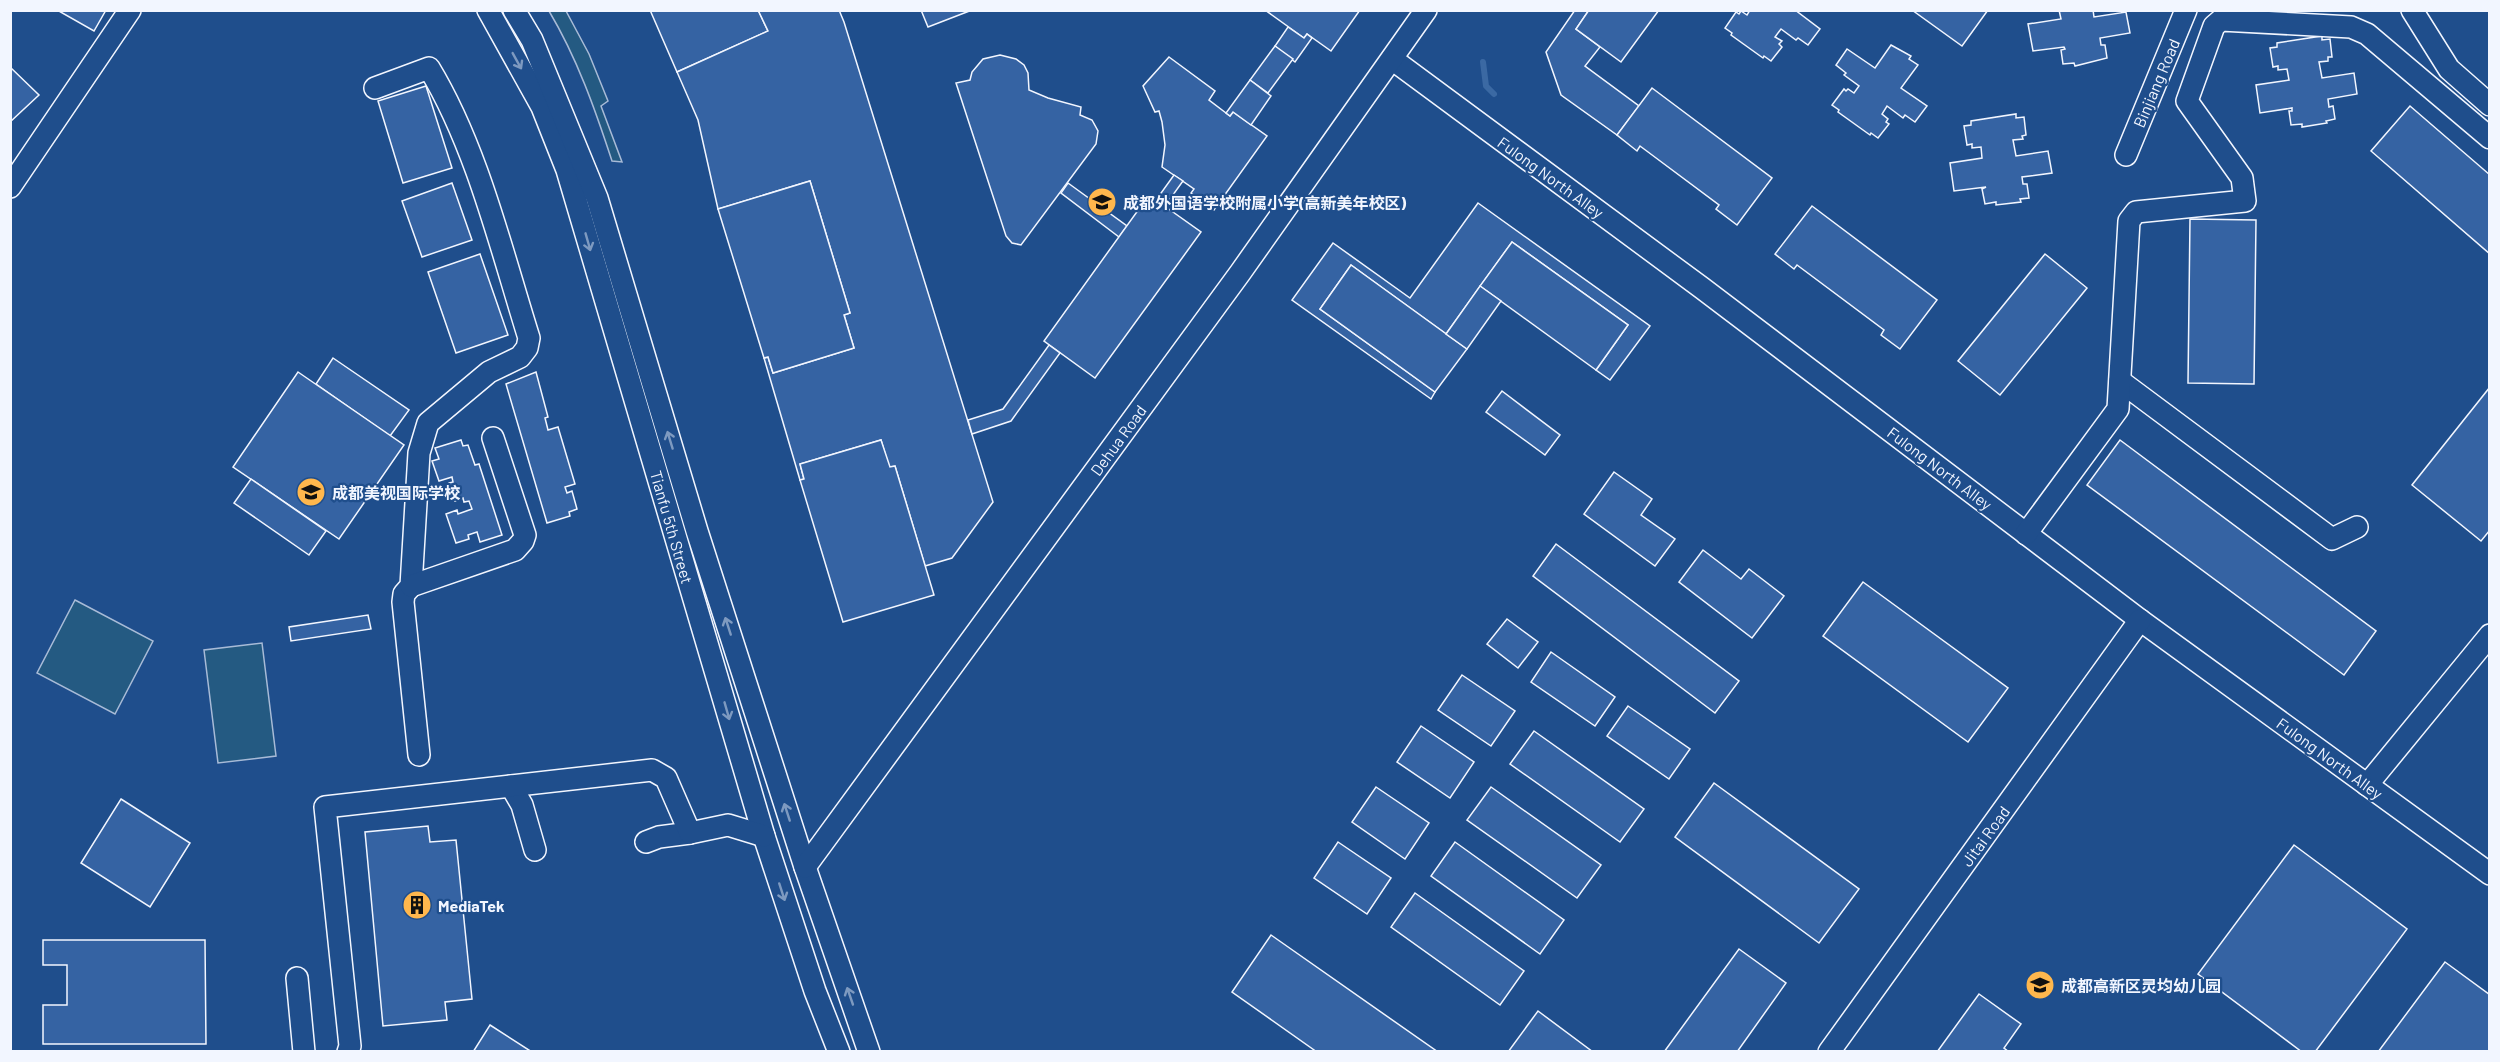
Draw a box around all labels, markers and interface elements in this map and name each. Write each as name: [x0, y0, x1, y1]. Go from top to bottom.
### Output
street label: Binjiang Road: [2129, 36, 2183, 130]
one-way arrow: [511, 52, 523, 69]
street label: Fulong North Alley: [1494, 132, 1608, 222]
school or university icon: 成都外国语学校附属小学(高新美年校区): [1086, 186, 1118, 218]
place label: 成都外国语学校附属小学(高新美年校区): [1123, 193, 1407, 212]
one-way arrow: [583, 232, 594, 251]
street label: Dehua Road: [1086, 401, 1150, 479]
street label: Fulong North Alley: [1884, 422, 1997, 514]
one-way arrow: [664, 431, 675, 450]
street label: Tianfu 5th Street: [647, 468, 697, 586]
school or university icon: 成都美视国际学校: [295, 476, 327, 508]
place label: 成都美视国际学校: [332, 483, 461, 502]
one-way arrow: [721, 617, 732, 636]
one-way arrow: [722, 701, 733, 720]
street label: Fulong North Alley: [2273, 713, 2387, 803]
street label: Jitai Road: [1957, 802, 2013, 870]
one-way arrow: [781, 803, 792, 822]
one-way arrow: [778, 882, 789, 901]
building icon: MediaTek: [401, 889, 433, 921]
place label: MediaTek: [438, 896, 505, 915]
school or university icon: 成都高新区灵均幼儿园: [2024, 969, 2056, 1001]
place label: 成都高新区灵均幼儿园: [2061, 976, 2221, 995]
one-way arrow: [844, 987, 855, 1006]

